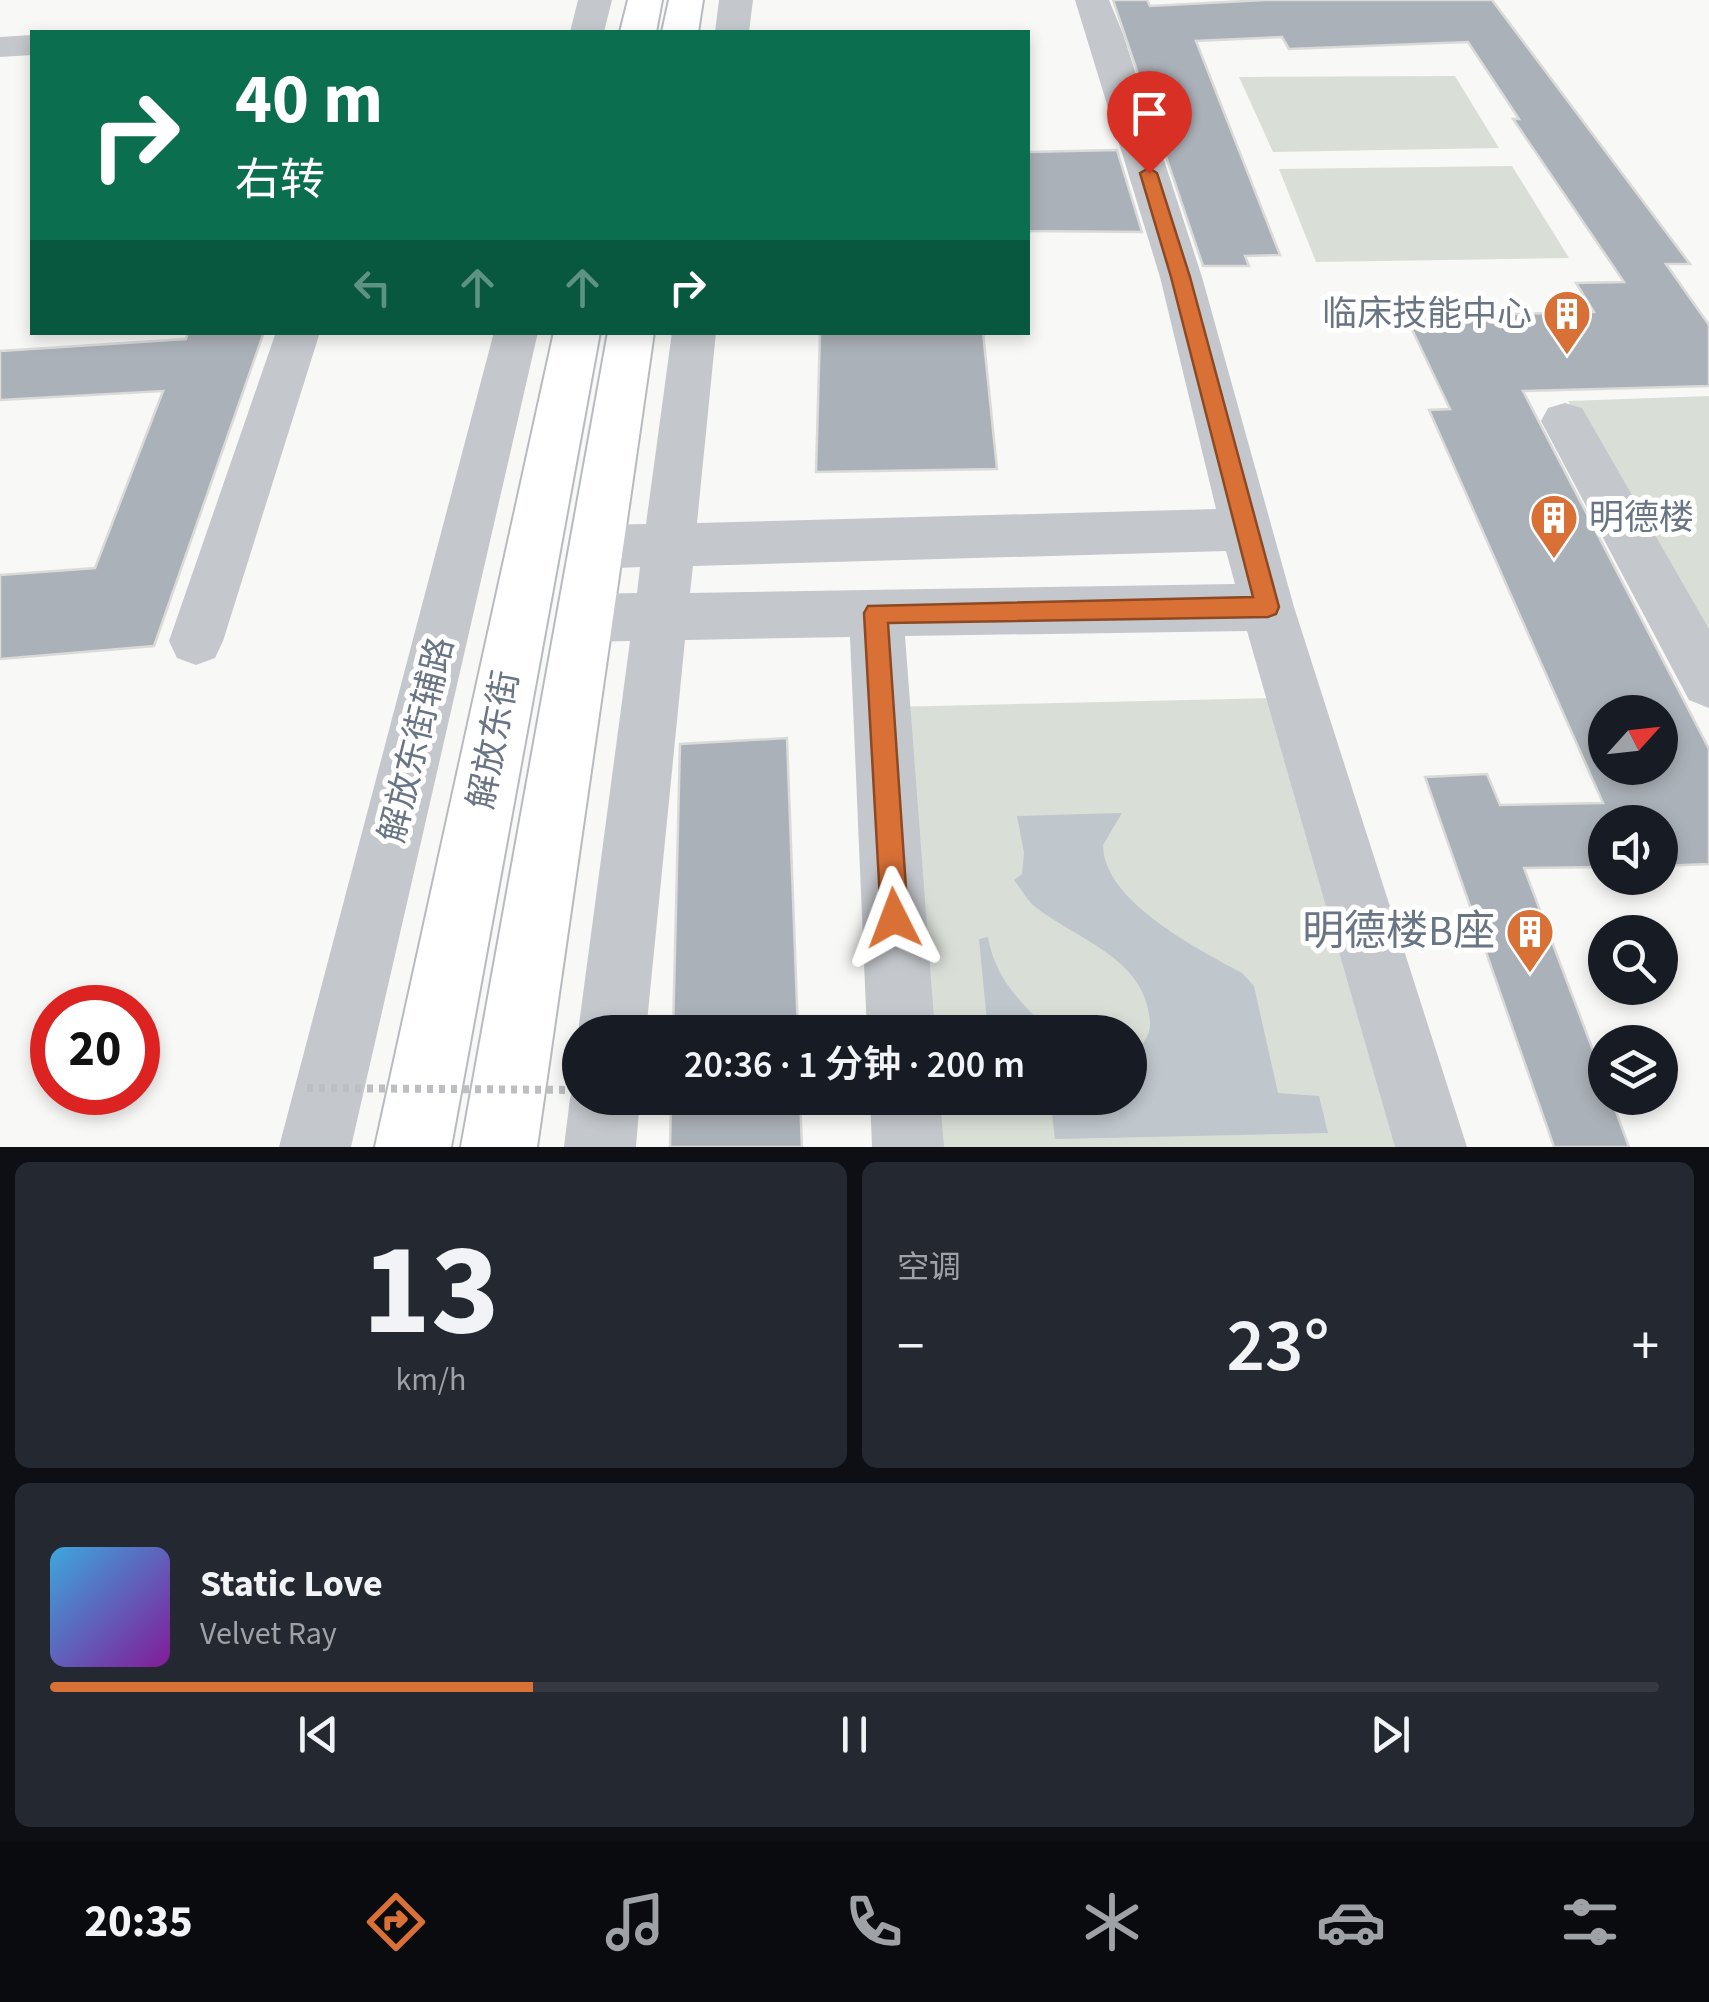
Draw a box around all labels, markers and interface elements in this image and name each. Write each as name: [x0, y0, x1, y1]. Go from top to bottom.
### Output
text: 40 m: [235, 50, 383, 150]
icon: right: [70, 70, 200, 200]
pin: [1107, 71, 1192, 174]
icon: arrive: [1122, 86, 1177, 141]
text: 右转: [235, 149, 325, 213]
icon: left: [345, 260, 400, 315]
icon: ahead: [450, 260, 505, 315]
icon: ahead: [555, 260, 610, 315]
icon: right: [660, 260, 715, 315]
building icon: 临床技能中心: [1541, 288, 1593, 356]
place label: 临床技能中心: [1322, 289, 1532, 339]
building icon: 明德楼: [1528, 492, 1580, 560]
place label: 明德楼: [1589, 493, 1694, 543]
street label: 解放东街辅路: [367, 632, 467, 848]
street label: 解放东街: [456, 667, 532, 813]
north arrow: [1588, 695, 1678, 785]
map controls: [1588, 695, 1678, 1115]
button: sound: [1588, 805, 1678, 895]
position arrow: [842, 866, 946, 970]
place label: 明德楼B座: [1302, 902, 1495, 962]
building icon: 明德楼B座: [1504, 906, 1556, 974]
button: search: [1588, 915, 1678, 1005]
speed limit sign: 20: [30, 985, 160, 1115]
button: layers: [1588, 1025, 1678, 1115]
text: 20:36 · 1 分钟 · 200 m: [684, 1038, 1025, 1092]
text: 13: [362, 1199, 500, 1384]
text: 空调: [897, 1245, 961, 1291]
text: 23°: [1226, 1293, 1330, 1400]
text: −: [897, 1308, 924, 1386]
text: +: [1632, 1308, 1659, 1386]
text: km/h: [396, 1357, 466, 1403]
text: Static Love: [200, 1557, 383, 1611]
text: Velvet Ray: [200, 1611, 337, 1657]
icon: previous: [291, 1707, 346, 1762]
icon: pause: [827, 1707, 882, 1762]
icon: next: [1363, 1707, 1418, 1762]
icon: directions: [361, 1887, 431, 1957]
icon: music: [600, 1887, 670, 1957]
icon: phone: [839, 1887, 909, 1957]
icon: climate: [1077, 1887, 1147, 1957]
icon: car: [1316, 1887, 1386, 1957]
icon: filters: [1555, 1887, 1625, 1957]
text: 20:35: [84, 1890, 193, 1954]

